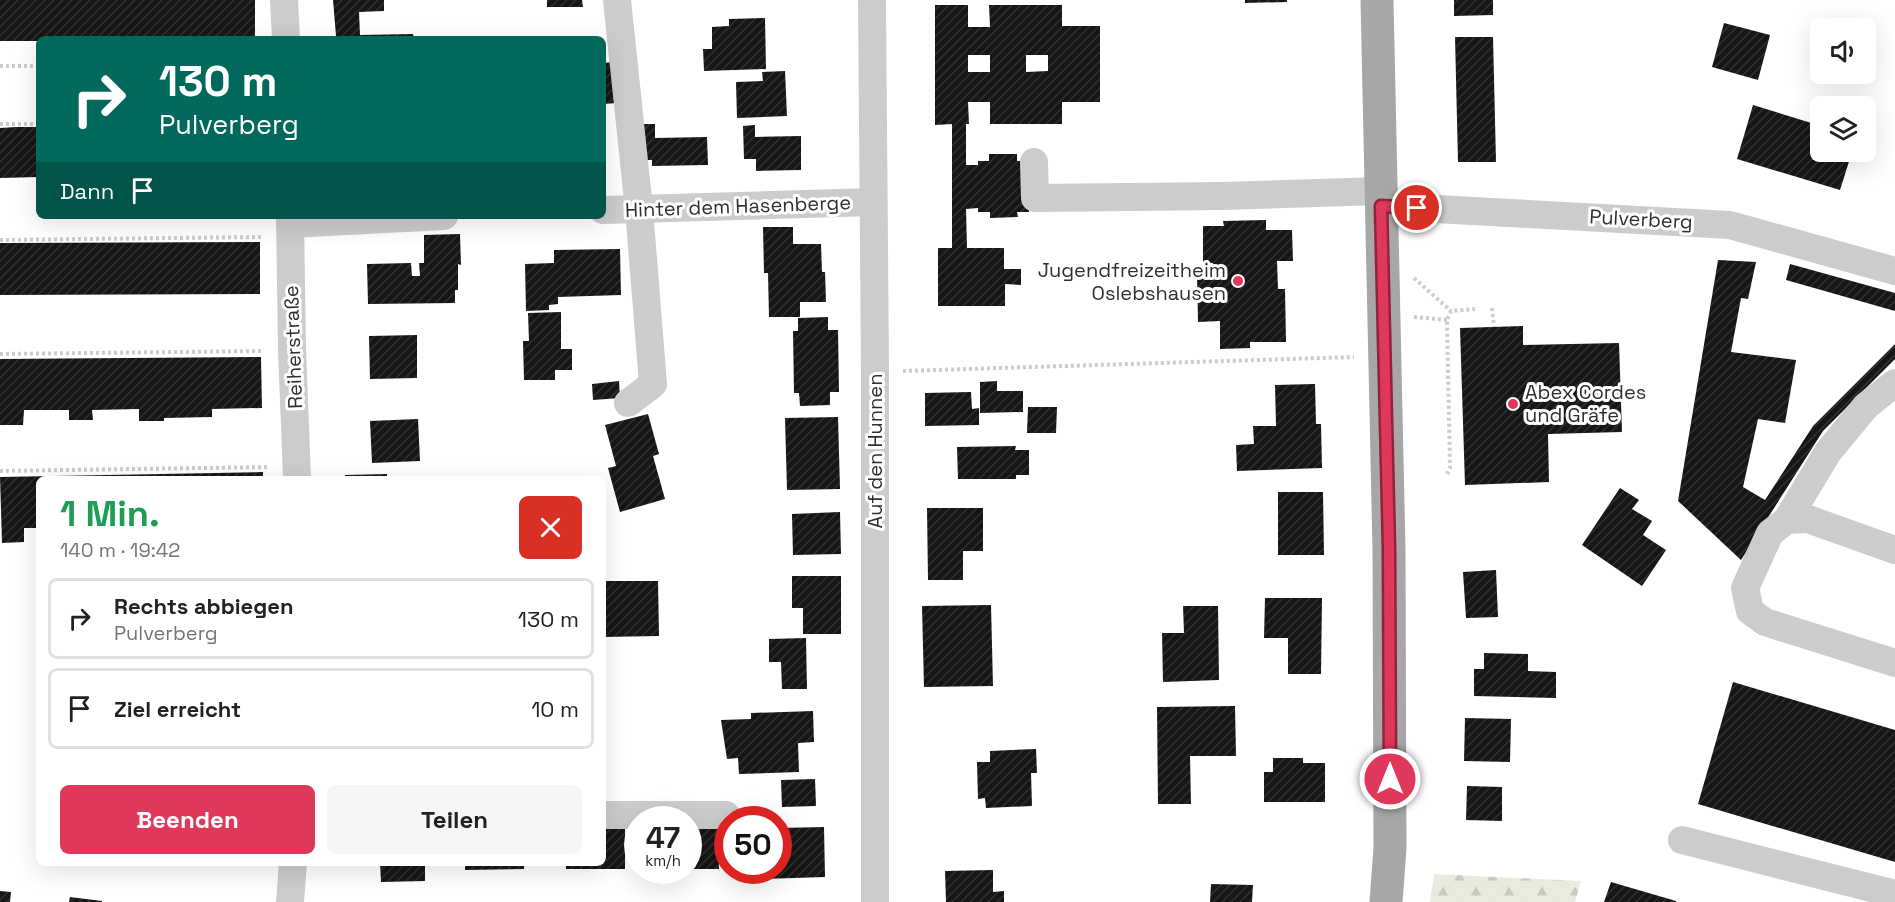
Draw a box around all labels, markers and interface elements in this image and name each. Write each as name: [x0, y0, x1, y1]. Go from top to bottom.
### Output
map controls: [1810, 18, 1876, 162]
button: sound: [1810, 18, 1876, 84]
text: 130 m: [159, 55, 277, 108]
icon: right: [60, 60, 138, 138]
button: layers: [1810, 96, 1876, 162]
text: Pulverberg: [159, 107, 299, 142]
icon: arrive: [126, 174, 159, 207]
text: Dann: [60, 177, 114, 205]
pin: [1391, 182, 1442, 233]
street label: Hinter dem Hasenberge: [625, 189, 851, 223]
icon: arrive: [1400, 191, 1433, 224]
street label: Pulverberg: [1589, 203, 1693, 235]
place label: Jugendfreizeitheim Oslebshausen: [1038, 257, 1226, 306]
marker: Jugendfreizeitheim Oslebshausen: [1231, 274, 1245, 288]
street label: Reiherstraße: [278, 285, 308, 409]
street label: Auf den Hunnen: [862, 374, 888, 528]
place label: Abex Cordes und Gräfe: [1525, 379, 1646, 428]
marker: Abex Cordes und Gräfe: [1506, 397, 1520, 411]
text: 1 Min.: [60, 491, 160, 537]
button: close: [519, 496, 582, 559]
text: 140 m · 19:42: [60, 537, 180, 563]
text: Rechts abbiegen: [114, 592, 294, 620]
icon: right: [63, 602, 96, 635]
text: 130 m: [518, 605, 579, 633]
text: Pulverberg: [114, 620, 218, 646]
icon: arrive: [63, 692, 96, 725]
text: Ziel erreicht: [114, 695, 241, 723]
text: 10 m: [531, 695, 579, 723]
position arrow: [1358, 747, 1422, 811]
button: Beenden: [60, 785, 315, 854]
button: Teilen: [327, 785, 582, 854]
speed limit sign: 50: [714, 806, 792, 884]
text: 47: [646, 818, 680, 857]
text: km/h: [645, 851, 681, 870]

